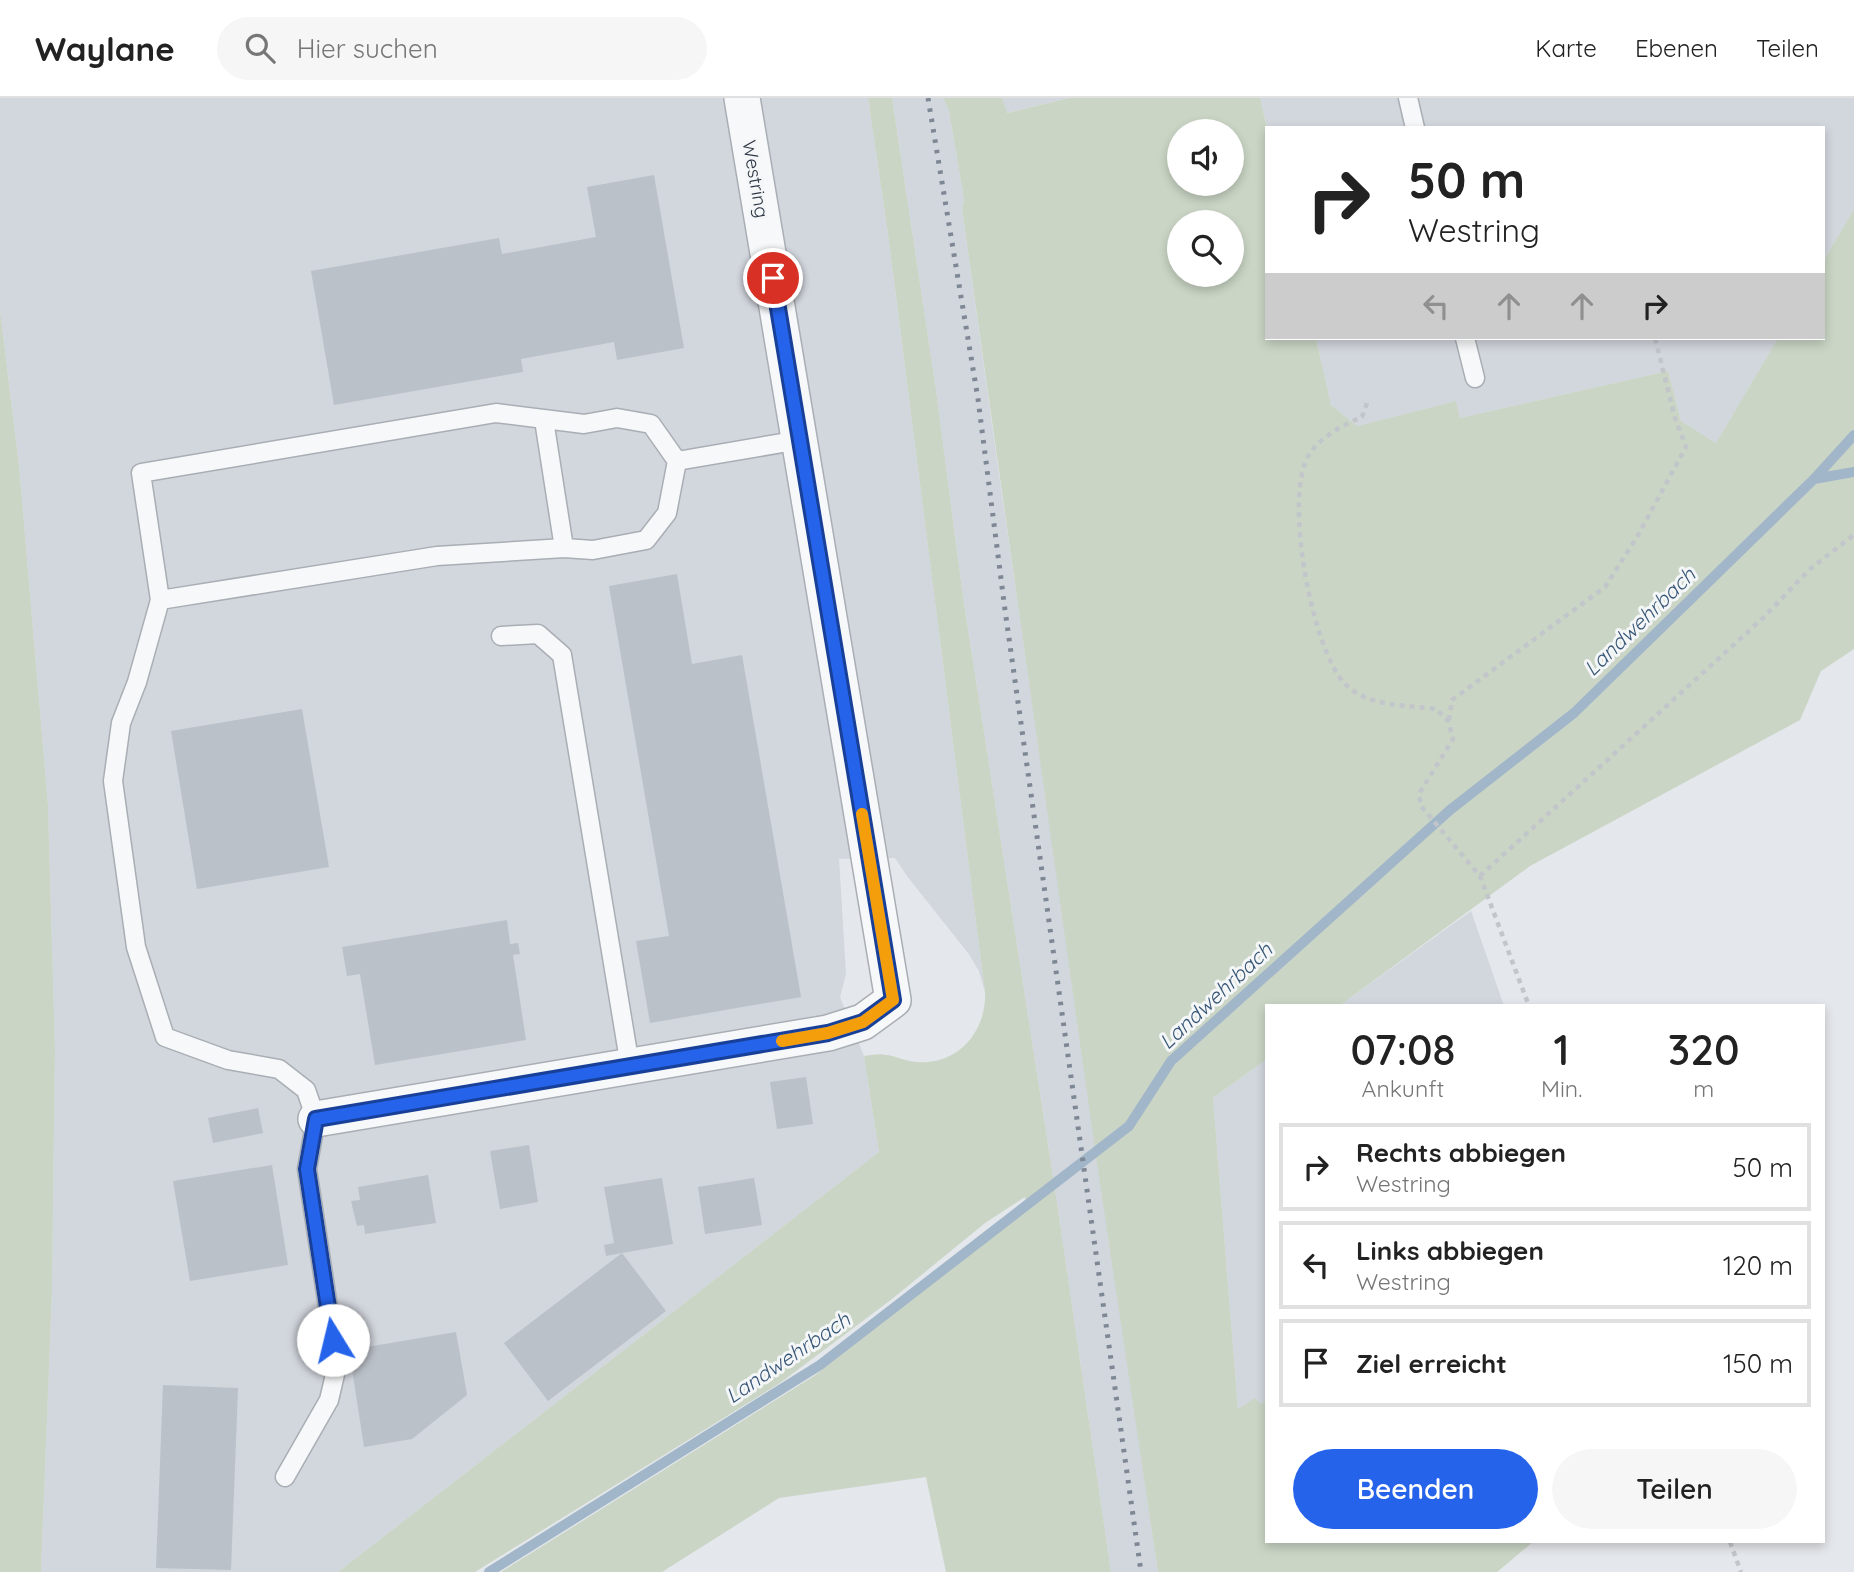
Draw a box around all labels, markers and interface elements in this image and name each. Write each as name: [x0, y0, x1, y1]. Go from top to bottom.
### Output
search box: [217, 17, 707, 80]
text: Waylane: [35, 28, 175, 69]
icon: search: [241, 29, 279, 67]
text: Hier suchen: [297, 32, 438, 65]
text: Karte: [1535, 33, 1597, 63]
text: Ebenen: [1635, 33, 1718, 63]
text: Teilen: [1756, 33, 1819, 63]
map controls: [1167, 119, 1244, 287]
button: sound: [1167, 119, 1244, 196]
street label: Westring: [737, 138, 775, 220]
text: 50 m: [1408, 149, 1525, 210]
icon: right: [1293, 154, 1384, 245]
button: search: [1167, 210, 1244, 287]
text: Westring: [1408, 210, 1540, 250]
pin: [743, 248, 803, 308]
icon: arrive: [754, 259, 792, 297]
icon: left: [1417, 287, 1455, 325]
icon: ahead: [1490, 287, 1528, 325]
icon: ahead: [1563, 287, 1601, 325]
icon: right: [1636, 287, 1674, 325]
water label: Landwehrbach: [1578, 561, 1701, 681]
water label: Landwehrbach: [1154, 936, 1278, 1054]
text: 07:08: [1351, 1023, 1455, 1076]
text: 1: [1554, 1023, 1570, 1076]
text: 320: [1668, 1023, 1739, 1076]
text: Ankunft: [1362, 1074, 1444, 1103]
text: Min.: [1541, 1074, 1582, 1103]
text: m: [1693, 1074, 1714, 1103]
text: Rechts abbiegen: [1356, 1136, 1566, 1169]
icon: right: [1297, 1148, 1335, 1186]
text: 50 m: [1733, 1151, 1793, 1184]
text: Westring: [1356, 1169, 1451, 1198]
text: Links abbiegen: [1356, 1234, 1544, 1267]
icon: left: [1297, 1246, 1335, 1284]
text: 120 m: [1723, 1249, 1793, 1282]
text: Westring: [1356, 1267, 1451, 1296]
position arrow: [296, 1303, 370, 1377]
water label: Landwehrbach: [720, 1305, 856, 1408]
icon: arrive: [1297, 1344, 1335, 1382]
text: Ziel erreicht: [1356, 1347, 1507, 1380]
text: 150 m: [1723, 1347, 1793, 1380]
button: Beenden: [1293, 1449, 1538, 1529]
button: Teilen: [1552, 1449, 1797, 1529]

